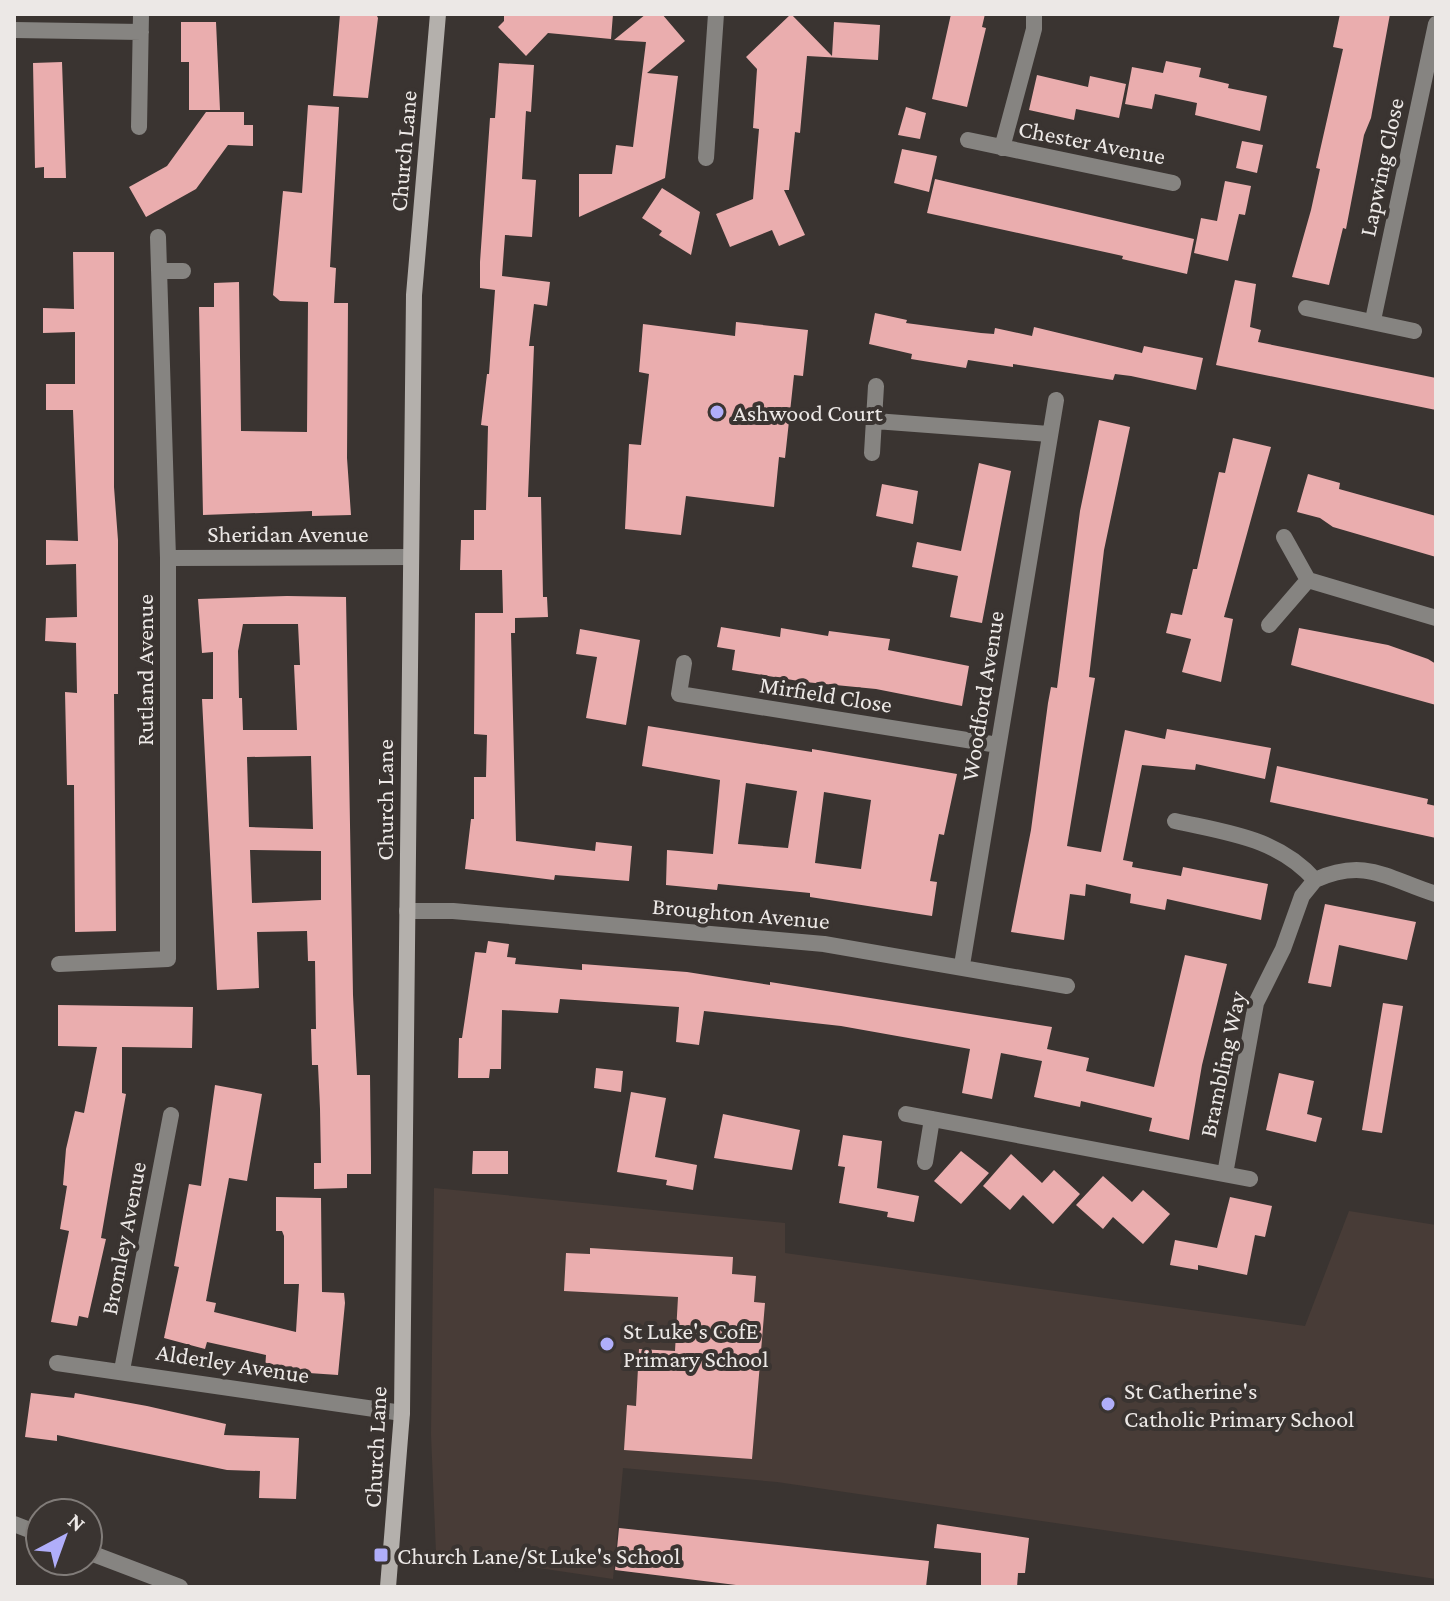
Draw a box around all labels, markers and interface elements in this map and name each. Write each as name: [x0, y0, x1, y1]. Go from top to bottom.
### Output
street label: Church Lane: [384, 89, 422, 213]
street label: Lapwing Close: [1353, 95, 1409, 239]
street label: Chester Avenue: [1016, 115, 1168, 169]
place label: Ashwood Court: [733, 399, 883, 426]
marker: Ashwood Court: [708, 403, 726, 421]
street label: Sheridan Avenue: [207, 520, 369, 547]
street label: Rutland Avenue: [131, 594, 158, 746]
street label: Woodford Avenue: [955, 609, 1009, 783]
street label: Mirfield Close: [758, 670, 894, 718]
street label: Church Lane: [371, 739, 398, 861]
street label: Broughton Avenue: [651, 892, 831, 934]
street label: Brambling Way: [1193, 988, 1251, 1139]
street label: Bromley Avenue: [95, 1159, 151, 1317]
place label: St Luke's CofE Primary School: [623, 1317, 768, 1372]
marker: St Luke's CofE Primary School: [598, 1335, 616, 1353]
street label: Alderley Avenue: [155, 1338, 311, 1388]
place label: St Catherine's Catholic Primary School: [1124, 1377, 1354, 1432]
street label: Church Lane: [358, 1386, 392, 1508]
marker: St Catherine's Catholic Primary School: [1099, 1395, 1117, 1413]
north arrow: [24, 1497, 104, 1577]
text: N: [63, 1508, 91, 1537]
place label: Church Lane/St Luke's School: [397, 1542, 680, 1569]
marker: Church Lane/St Luke's School: [372, 1546, 390, 1564]

